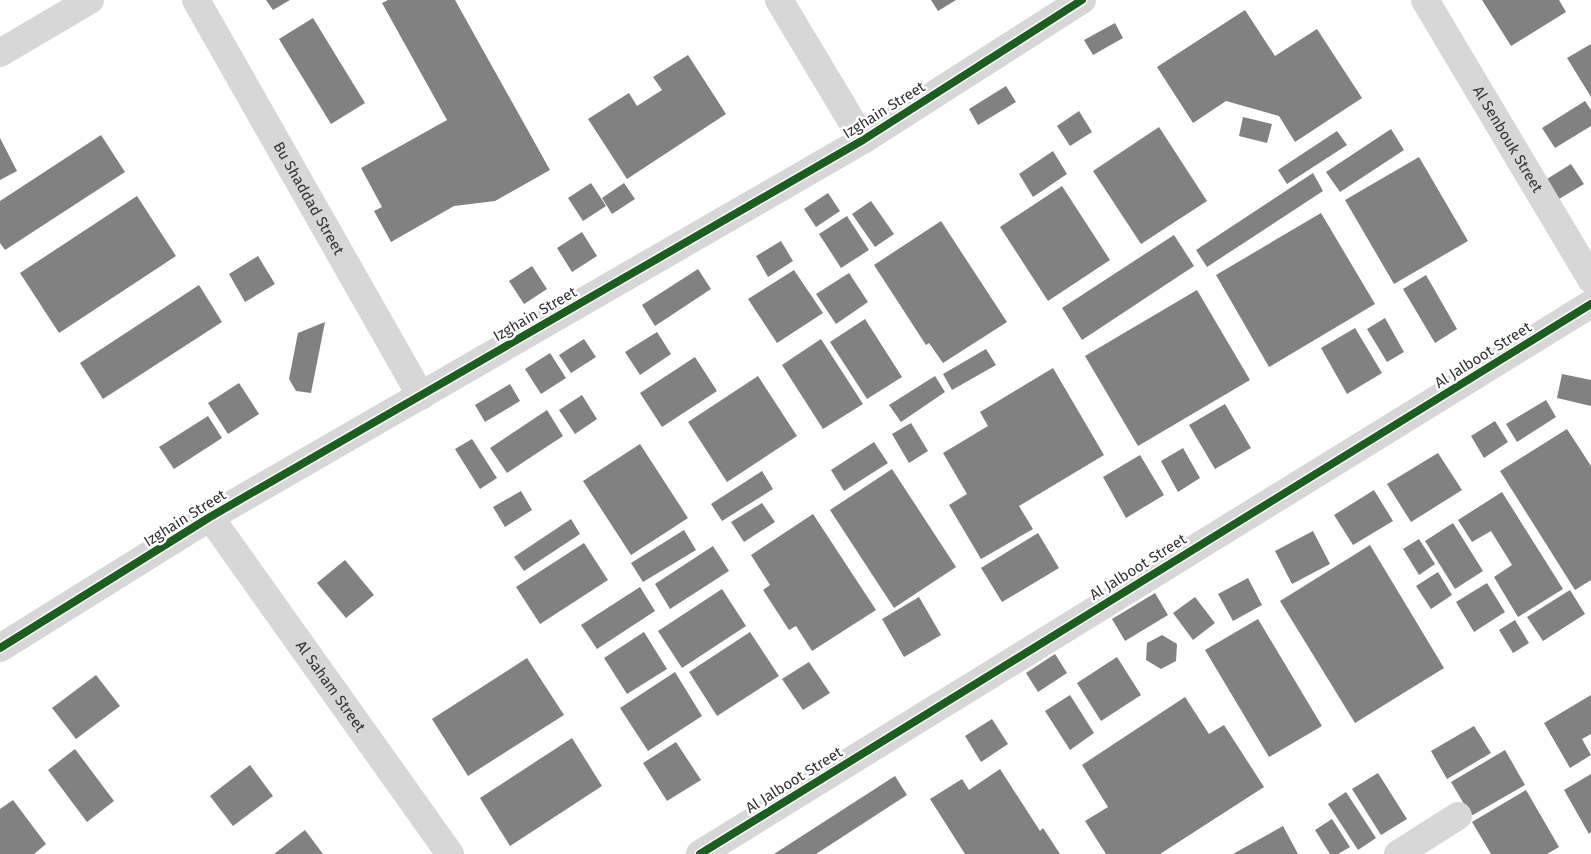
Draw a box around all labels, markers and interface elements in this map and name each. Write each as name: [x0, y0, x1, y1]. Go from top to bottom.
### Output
street label: Izghain Street: [840, 77, 929, 142]
street label: Al Senbouk Street: [1469, 83, 1547, 196]
street label: Bu Shaddad Street: [269, 139, 348, 258]
street label: Izghain Street: [490, 283, 580, 345]
street label: Al Jalboot Street: [1431, 318, 1535, 392]
street label: Izghain Street: [141, 485, 230, 550]
street label: Al Jalboot Street: [1086, 530, 1190, 604]
street label: Al Saham Street: [292, 637, 370, 736]
street label: Al Jalboot Street: [742, 743, 846, 817]

